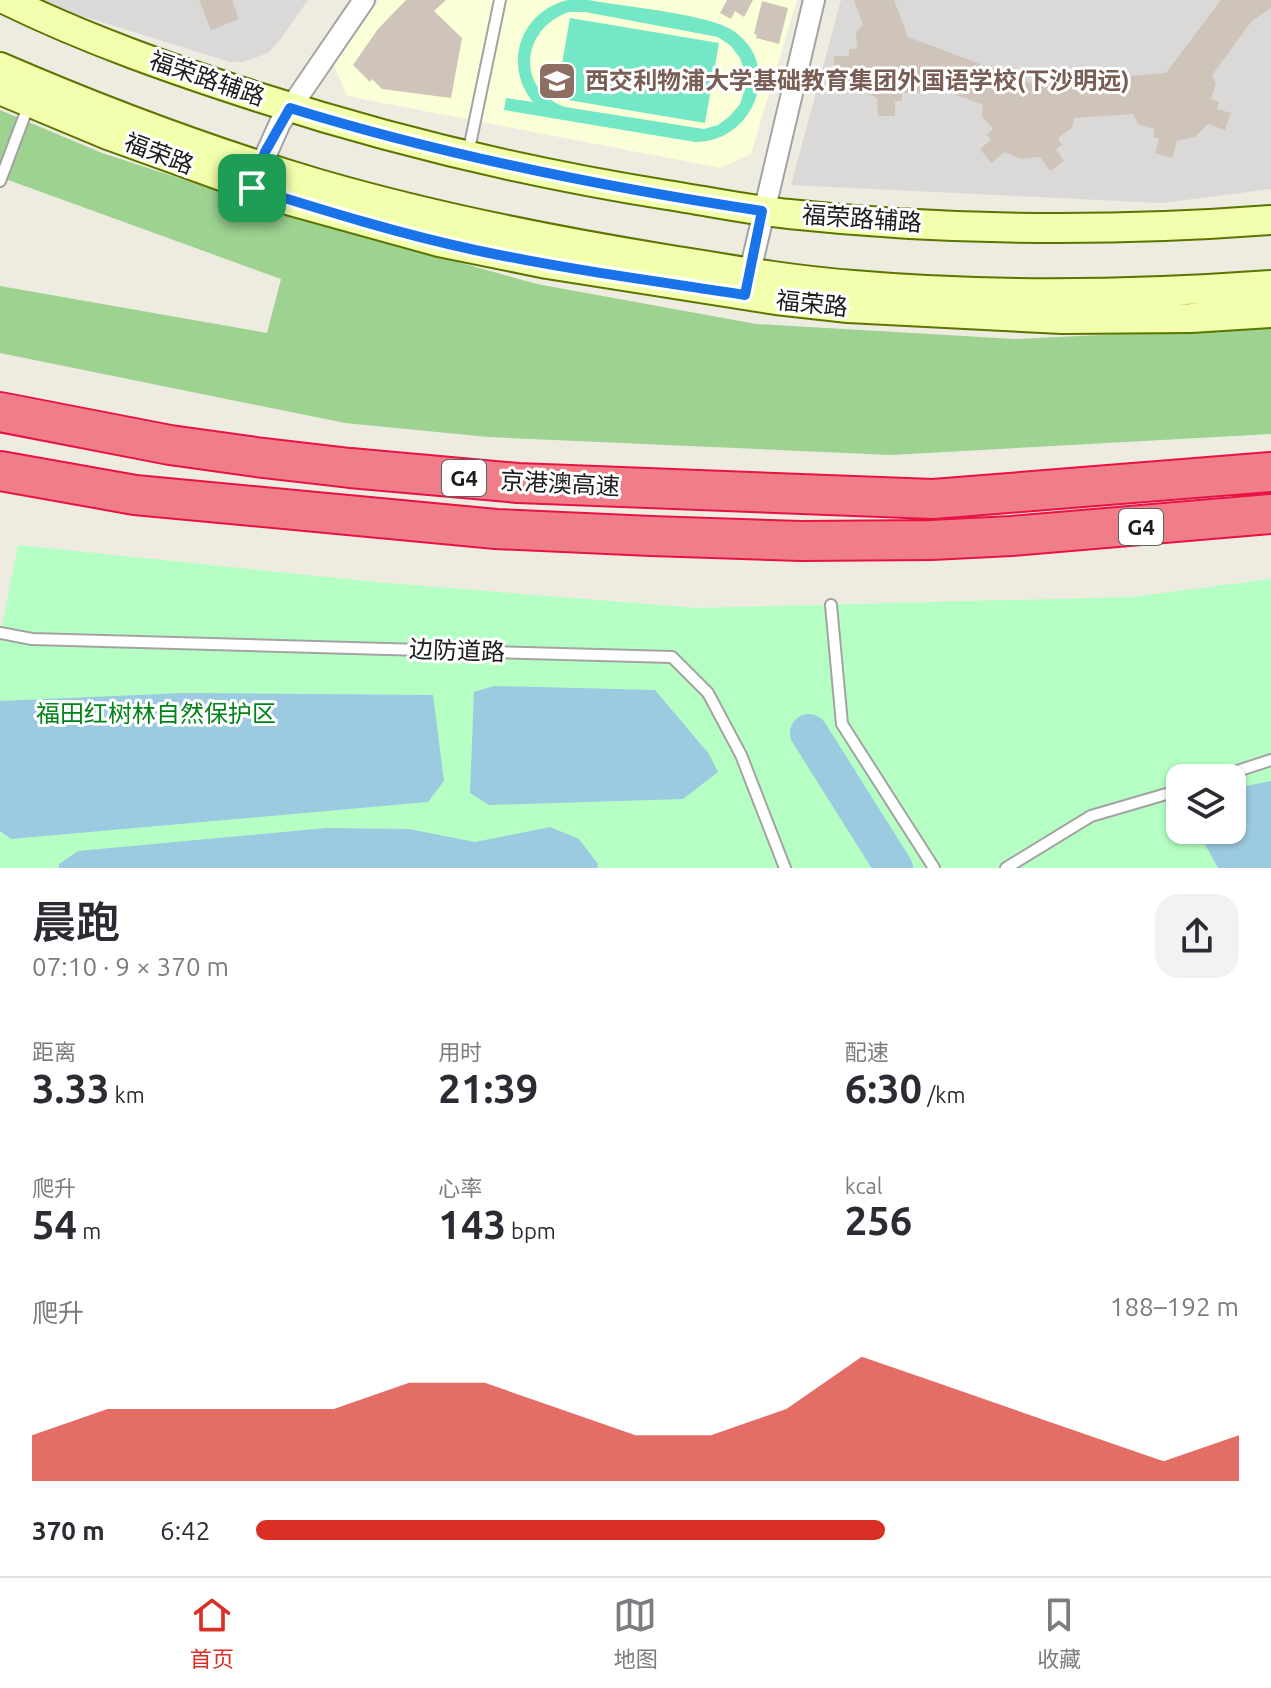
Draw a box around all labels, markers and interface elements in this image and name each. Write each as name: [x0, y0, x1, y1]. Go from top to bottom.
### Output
street label: 福荣路辅路: [146, 46, 268, 111]
school or university icon: 西交利物浦大学基础教育集团外国语学校(下沙明远): [536, 60, 578, 102]
place label: 西交利物浦大学基础教育集团外国语学校(下沙明远): [585, 67, 1130, 94]
street label: 福荣路: [121, 128, 198, 179]
pin: [218, 154, 286, 222]
icon: arrive: [230, 166, 274, 210]
street label: 福荣路辅路: [801, 201, 923, 236]
street label: 福荣路: [775, 286, 849, 321]
road number: G4: [442, 460, 486, 496]
street label: 京港澳高速: [499, 467, 621, 500]
road number: G4: [1119, 509, 1163, 545]
street label: 边防道路: [409, 635, 505, 666]
park label: 福田红树林自然保护区: [36, 700, 276, 727]
map controls: [1166, 764, 1246, 844]
button: layers: [1166, 764, 1246, 844]
button: share: [1155, 894, 1239, 978]
text: 晨跑: [32, 897, 120, 946]
text: 07:10 · 9 × 370 m: [32, 952, 229, 981]
text: 距离: [32, 1039, 76, 1064]
text: 用时: [438, 1039, 482, 1064]
text: 配速: [845, 1039, 889, 1064]
text: 3.33: [32, 1066, 110, 1111]
text: 21:39: [438, 1066, 538, 1111]
text: 6:30: [845, 1066, 922, 1111]
text: km: [110, 1082, 145, 1107]
text: /km: [922, 1082, 965, 1107]
text: kcal: [845, 1173, 883, 1198]
text: 爬升: [32, 1175, 76, 1200]
text: 心率: [438, 1175, 482, 1200]
text: 256: [845, 1198, 912, 1243]
text: 54: [32, 1202, 77, 1247]
text: 143: [438, 1202, 506, 1247]
text: m: [77, 1218, 101, 1243]
text: bpm: [506, 1218, 556, 1243]
text: 188–192 m: [1110, 1292, 1239, 1321]
text: 爬升: [32, 1298, 84, 1327]
text: 370 m: [32, 1516, 105, 1545]
text: 6:42: [160, 1516, 210, 1545]
tab: 首页: [190, 1593, 234, 1673]
tab: 地图: [613, 1593, 657, 1673]
tab: 收藏: [1037, 1593, 1081, 1673]

